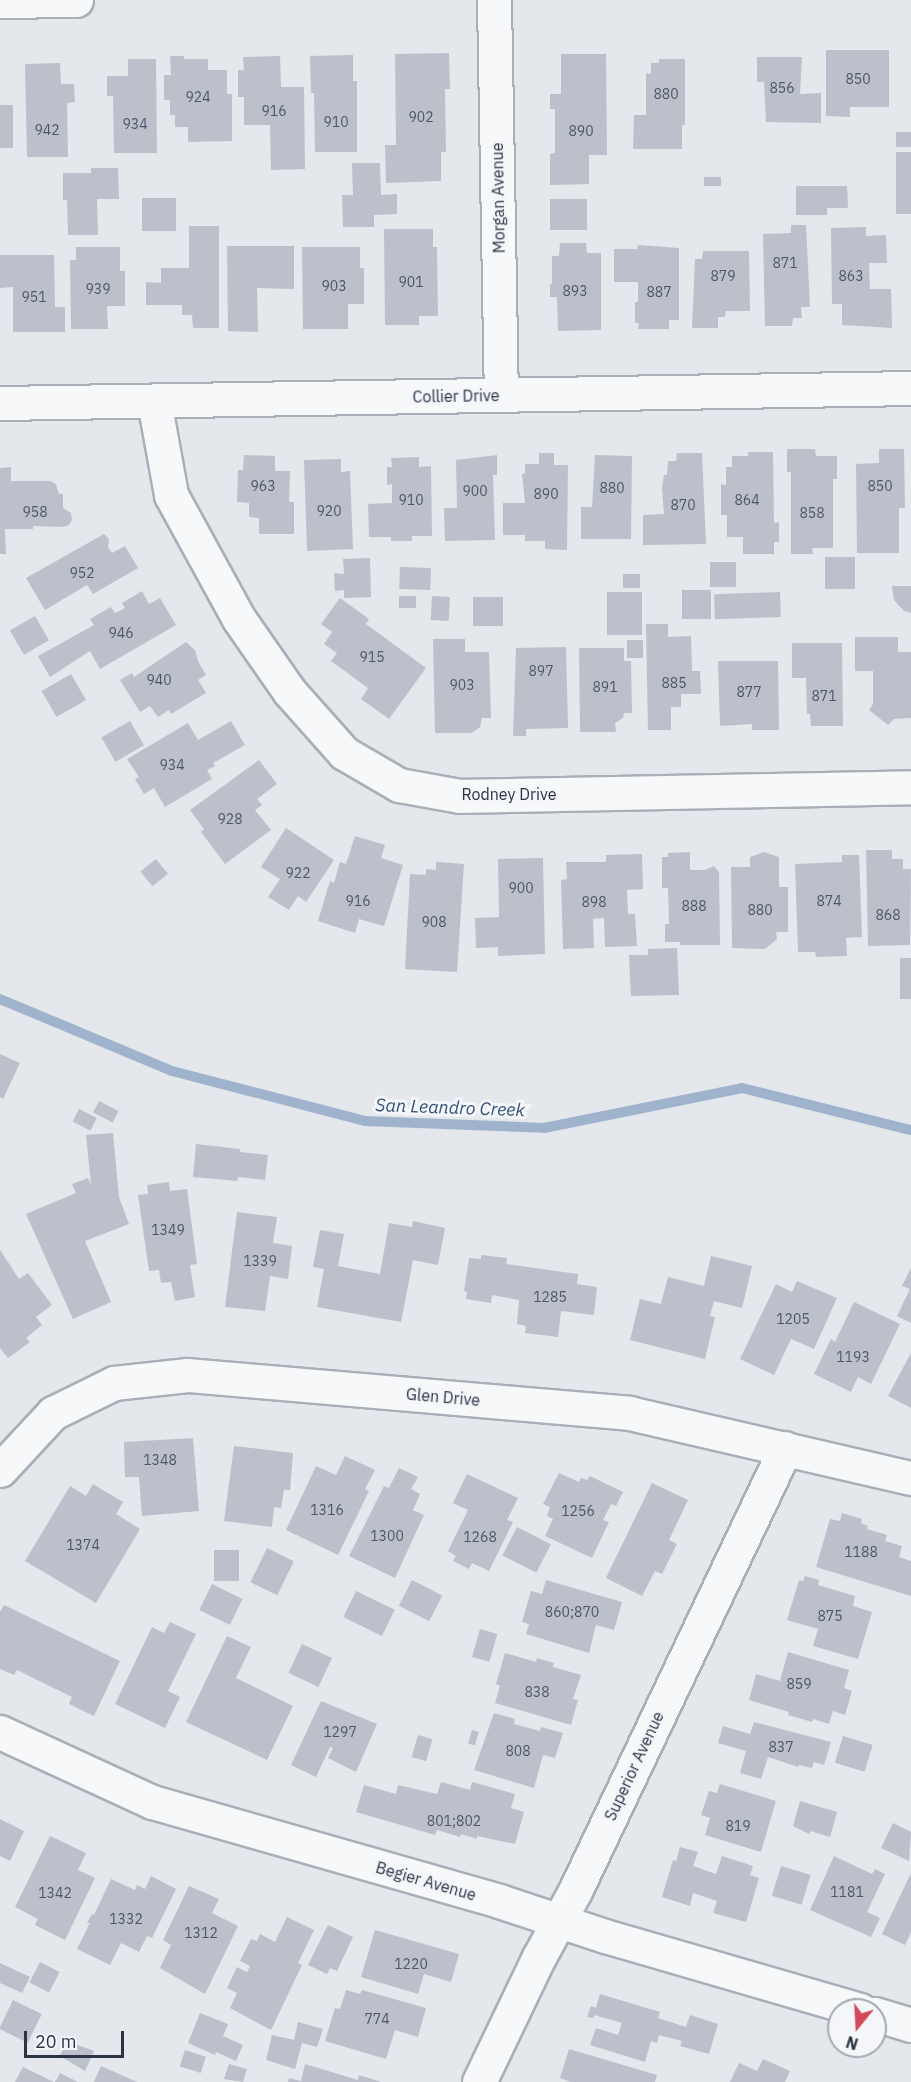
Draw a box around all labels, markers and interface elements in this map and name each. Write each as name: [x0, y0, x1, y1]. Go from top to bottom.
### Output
house number: 850: [845, 71, 871, 87]
house number: 856: [769, 80, 795, 96]
house number: 880: [653, 86, 679, 102]
house number: 924: [185, 89, 211, 105]
house number: 916: [261, 103, 287, 119]
house number: 902: [408, 109, 434, 125]
house number: 910: [323, 114, 349, 130]
house number: 934: [122, 116, 148, 132]
house number: 942: [34, 122, 60, 138]
house number: 890: [568, 123, 594, 139]
street label: Morgan Avenue: [487, 142, 509, 254]
house number: 871: [772, 255, 798, 271]
house number: 879: [710, 268, 736, 284]
house number: 863: [838, 268, 864, 284]
house number: 901: [398, 274, 424, 290]
house number: 903: [321, 278, 347, 294]
house number: 939: [85, 281, 111, 297]
house number: 893: [562, 283, 588, 299]
house number: 887: [646, 284, 672, 300]
house number: 951: [21, 289, 47, 305]
street label: Collier Drive: [412, 386, 500, 406]
house number: 963: [250, 478, 276, 494]
house number: 850: [867, 478, 893, 494]
house number: 880: [599, 480, 625, 496]
house number: 900: [462, 483, 488, 499]
house number: 890: [533, 486, 559, 502]
house number: 910: [398, 492, 424, 508]
house number: 864: [734, 492, 760, 508]
house number: 870: [670, 497, 696, 513]
house number: 920: [316, 503, 342, 519]
house number: 958: [22, 504, 48, 520]
house number: 858: [799, 505, 825, 521]
house number: 952: [69, 565, 95, 581]
house number: 946: [108, 625, 134, 641]
house number: 915: [359, 649, 385, 665]
house number: 897: [528, 663, 554, 679]
house number: 940: [146, 672, 172, 688]
house number: 885: [661, 675, 687, 691]
house number: 903: [449, 677, 475, 693]
house number: 891: [592, 679, 618, 695]
house number: 877: [736, 684, 762, 700]
house number: 871: [811, 688, 837, 704]
house number: 934: [159, 757, 185, 773]
street label: Rodney Drive: [462, 784, 556, 804]
house number: 928: [217, 811, 243, 827]
house number: 922: [285, 865, 311, 881]
house number: 900: [508, 880, 534, 896]
house number: 916: [345, 893, 371, 909]
house number: 874: [816, 893, 842, 909]
house number: 898: [581, 894, 607, 910]
house number: 888: [681, 898, 707, 914]
house number: 880: [747, 902, 773, 918]
house number: 868: [875, 907, 901, 923]
house number: 908: [421, 914, 447, 930]
water label: San Leandro Creek: [375, 1095, 525, 1121]
house number: 1349: [151, 1222, 185, 1238]
house number: 1339: [243, 1253, 277, 1269]
house number: 1285: [533, 1289, 567, 1305]
house number: 1205: [776, 1311, 810, 1327]
house number: 1193: [836, 1349, 870, 1365]
street label: Glen Drive: [405, 1384, 481, 1410]
house number: 1348: [143, 1452, 177, 1468]
house number: 1316: [310, 1502, 344, 1518]
house number: 1256: [561, 1503, 595, 1519]
house number: 1300: [370, 1528, 404, 1544]
house number: 1268: [463, 1529, 497, 1545]
house number: 1374: [66, 1537, 100, 1553]
house number: 1188: [844, 1544, 878, 1560]
house number: 860;870: [545, 1604, 599, 1620]
house number: 875: [817, 1608, 843, 1624]
house number: 859: [786, 1676, 812, 1692]
house number: 838: [524, 1684, 550, 1700]
street label: Superior Avenue: [600, 1708, 668, 1824]
house number: 1297: [323, 1724, 357, 1740]
house number: 837: [768, 1739, 794, 1755]
house number: 808: [505, 1743, 531, 1759]
house number: 801;802: [427, 1813, 481, 1829]
house number: 819: [725, 1818, 751, 1834]
street label: Begier Avenue: [374, 1858, 478, 1904]
house number: 1181: [830, 1884, 864, 1900]
house number: 1342: [38, 1885, 72, 1901]
house number: 1332: [109, 1911, 143, 1927]
house number: 1312: [184, 1925, 218, 1941]
house number: 1220: [394, 1956, 428, 1972]
north arrow: [827, 1998, 887, 2058]
house number: 774: [364, 2011, 390, 2027]
scale bar: [27, 2019, 128, 2057]
text: 20 m: [35, 2030, 77, 2053]
text: N: [843, 2032, 861, 2055]

